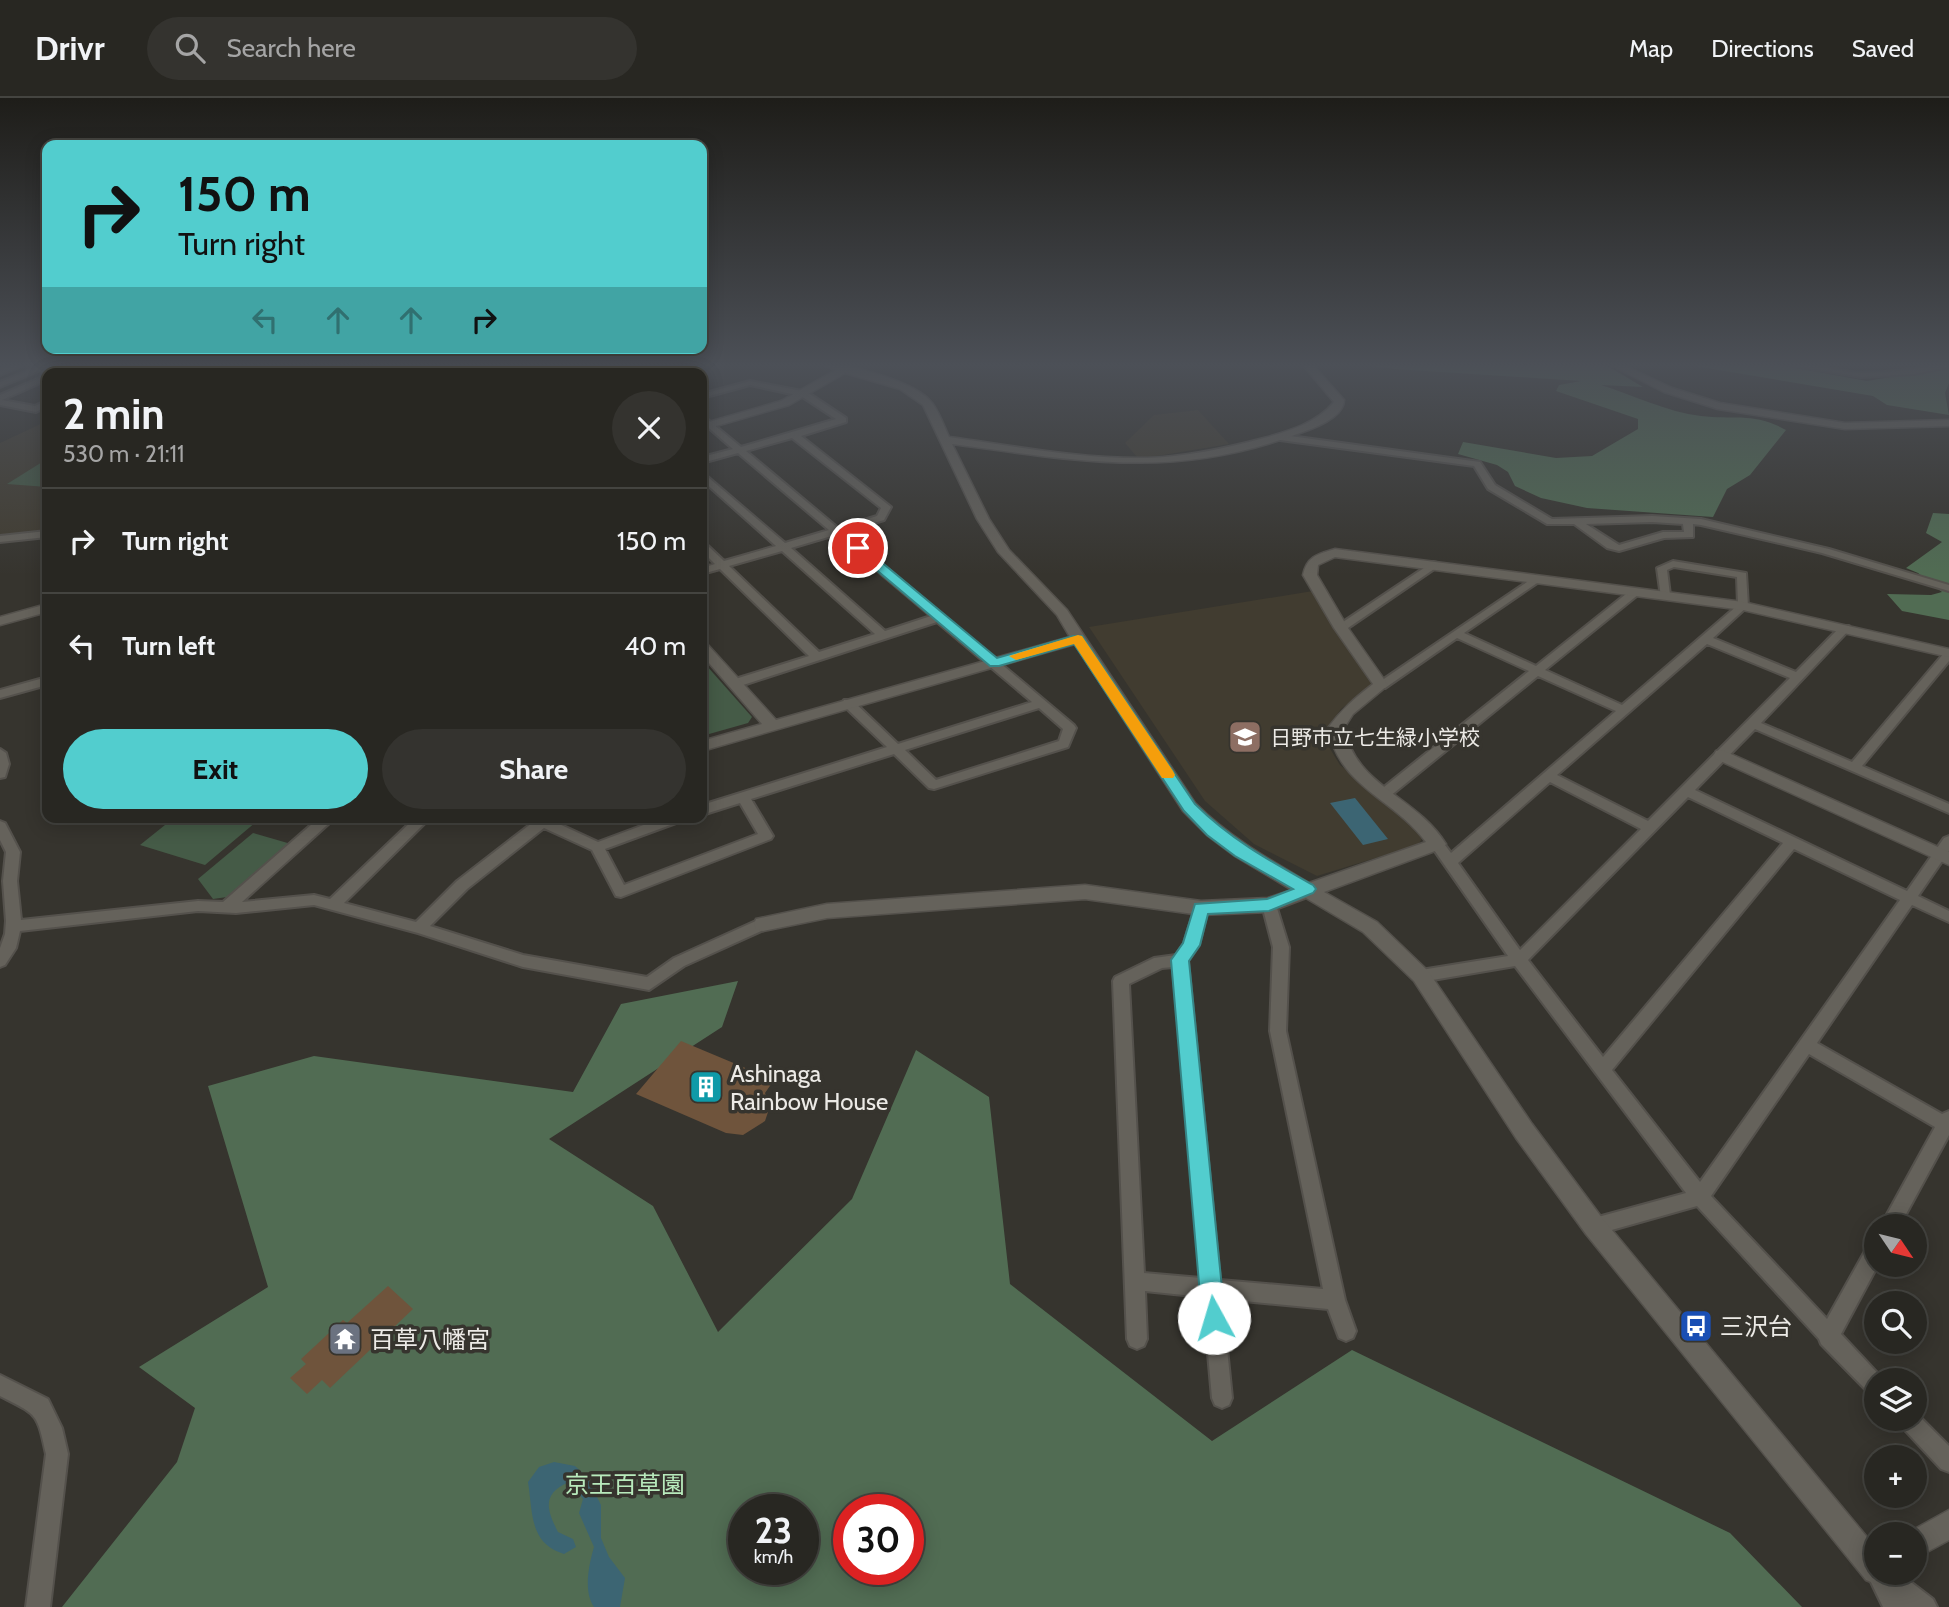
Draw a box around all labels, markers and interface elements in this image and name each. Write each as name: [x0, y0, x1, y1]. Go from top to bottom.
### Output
search box: [147, 17, 637, 80]
text: Drivr: [35, 28, 105, 68]
icon: search: [171, 29, 209, 67]
text: Search here: [227, 32, 356, 64]
text: Map: [1629, 34, 1673, 63]
text: Directions: [1711, 34, 1814, 63]
text: Saved: [1852, 34, 1914, 63]
text: 150 m: [178, 164, 311, 223]
icon: right: [63, 168, 154, 259]
text: Turn right: [178, 224, 305, 263]
icon: left: [246, 301, 284, 339]
icon: ahead: [319, 301, 357, 339]
icon: ahead: [392, 301, 430, 339]
icon: right: [465, 301, 503, 339]
text: 2 min: [63, 388, 164, 440]
button: close: [612, 391, 686, 465]
text: 530 m · 21:11: [63, 440, 184, 468]
pin: [828, 518, 888, 578]
icon: right: [63, 522, 101, 560]
text: Turn right: [122, 525, 228, 557]
text: 150 m: [617, 525, 686, 557]
icon: arrive: [839, 529, 877, 567]
icon: left: [63, 627, 101, 665]
text: Turn left: [122, 630, 215, 662]
text: 40 m: [624, 630, 686, 662]
school or university icon: 日野市立七生緑小学校: [1226, 718, 1264, 756]
place label: 日野市立七生緑小学校: [1270, 725, 1480, 750]
button: Exit: [63, 729, 368, 809]
button: Share: [382, 729, 686, 809]
place label: Ashinaga Rainbow House: [730, 1059, 888, 1116]
building icon: Ashinaga Rainbow House: [687, 1068, 725, 1106]
north arrow: [1864, 1214, 1927, 1278]
map controls: [1864, 1214, 1927, 1585]
position arrow: [1177, 1281, 1251, 1355]
button: search: [1864, 1291, 1927, 1354]
bus stop icon: 三沢台: [1677, 1307, 1715, 1345]
place label: 三沢台: [1720, 1312, 1792, 1341]
temple icon: 百草八幡宮: [326, 1320, 364, 1358]
place label: 百草八幡宮: [370, 1325, 490, 1354]
button: layers: [1864, 1368, 1927, 1431]
button: +: [1864, 1445, 1927, 1508]
park label: 京王百草園: [565, 1470, 685, 1499]
speed limit sign: 30: [833, 1494, 924, 1585]
text: 23: [755, 1509, 792, 1552]
button: −: [1864, 1522, 1927, 1585]
text: km/h: [754, 1546, 793, 1568]

